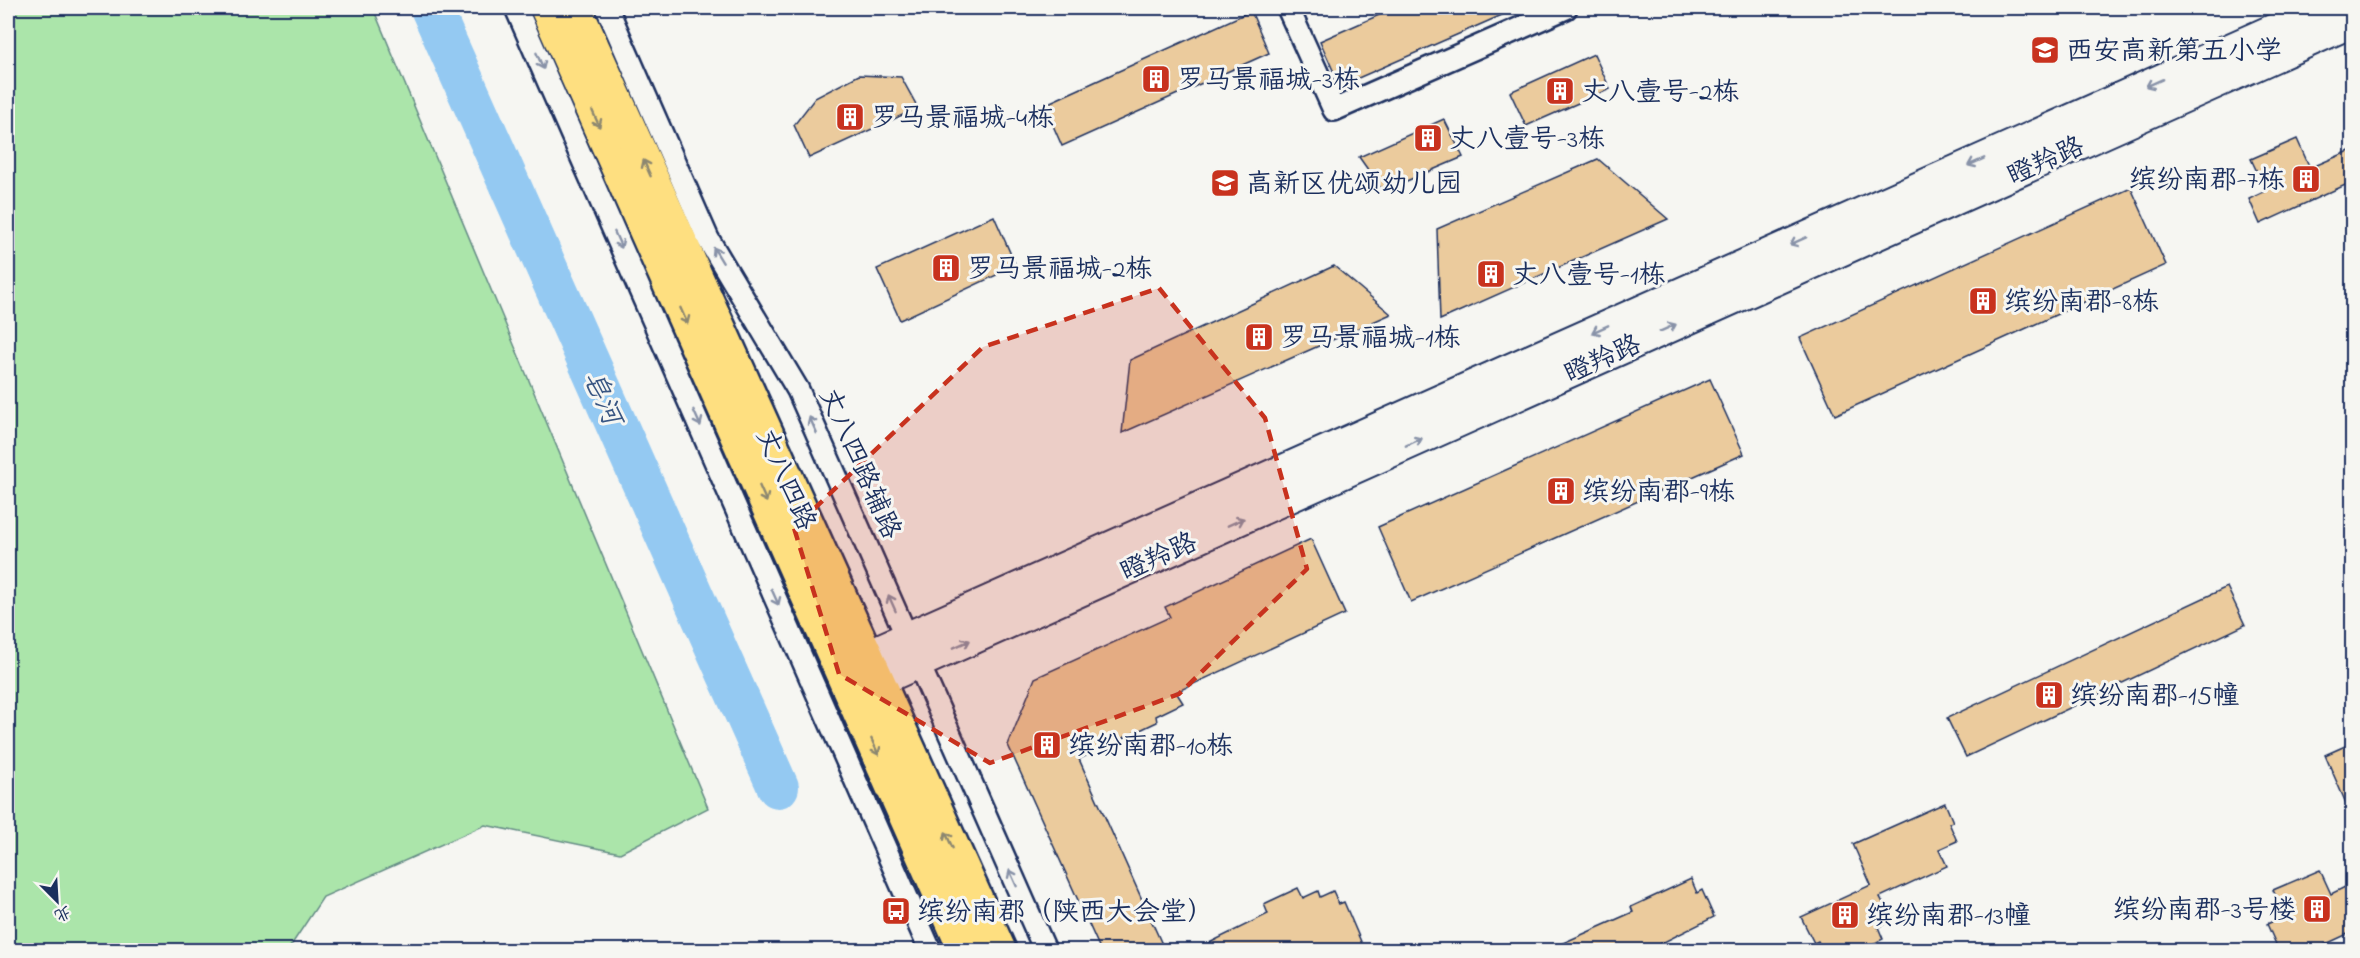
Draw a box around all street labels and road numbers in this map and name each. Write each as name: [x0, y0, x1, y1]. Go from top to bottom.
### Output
street label: 瞪羚路: [2001, 128, 2091, 197]
street label: 瞪羚路: [1558, 326, 1648, 395]
street label: 丈八四路辅路: [808, 382, 909, 546]
street label: 丈八四路: [745, 423, 824, 537]
street label: 瞪羚路: [1114, 524, 1204, 593]

